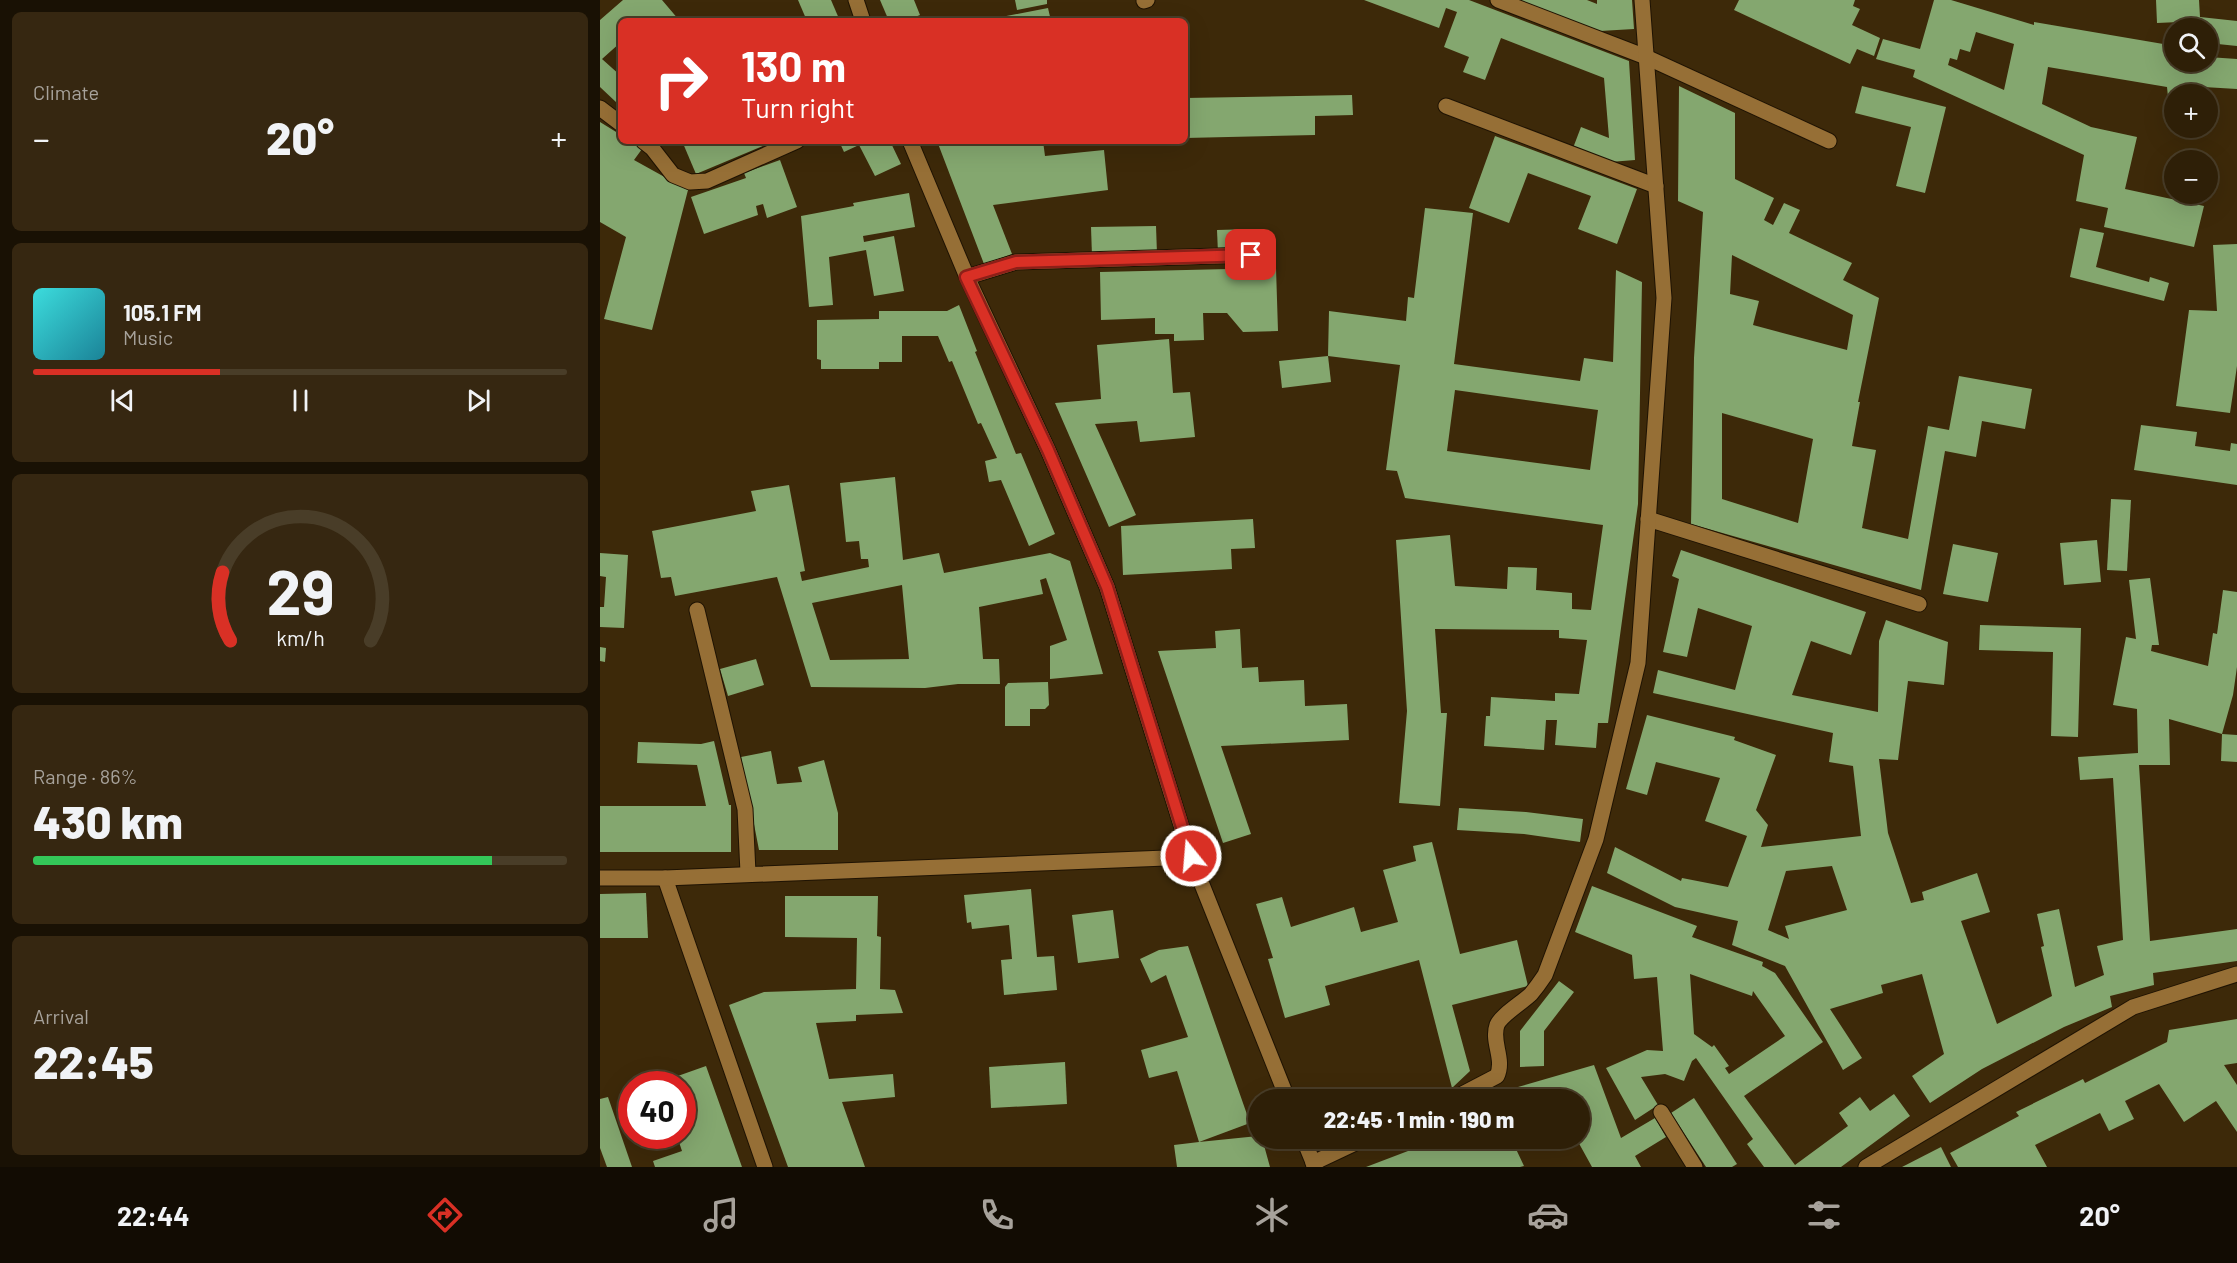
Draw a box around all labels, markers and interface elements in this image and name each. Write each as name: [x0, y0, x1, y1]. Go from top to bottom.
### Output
map controls: [2164, 18, 2218, 204]
button: search: [2164, 18, 2218, 72]
text: 130 m: [741, 40, 846, 90]
icon: right: [642, 42, 720, 120]
text: Climate: [33, 80, 99, 104]
button: +: [2164, 84, 2218, 138]
text: Turn right: [741, 91, 855, 123]
text: 20°: [266, 110, 334, 164]
text: −: [33, 118, 50, 158]
text: +: [551, 118, 567, 158]
button: −: [2164, 150, 2218, 204]
pin: [1225, 229, 1276, 280]
icon: arrive: [1234, 238, 1267, 271]
text: 105.1 FM: [123, 299, 201, 325]
text: Music: [123, 325, 173, 349]
icon: previous: [106, 384, 139, 417]
icon: pause: [284, 384, 317, 417]
icon: next: [462, 384, 495, 417]
text: 29: [266, 553, 334, 627]
text: km/h: [276, 625, 324, 650]
text: Range · 86%: [33, 764, 137, 788]
text: 430 km: [33, 794, 183, 848]
position arrow: [1159, 824, 1223, 888]
text: Arrival: [33, 1004, 89, 1028]
text: 22:45: [33, 1034, 154, 1088]
speed limit sign: 40: [618, 1071, 696, 1149]
text: 22:45 · 1 min · 190 m: [1324, 1106, 1514, 1132]
icon: directions: [424, 1194, 466, 1236]
icon: music: [700, 1194, 742, 1236]
icon: phone: [976, 1194, 1018, 1236]
icon: climate: [1251, 1194, 1293, 1236]
icon: car: [1527, 1194, 1569, 1236]
icon: filters: [1803, 1194, 1845, 1236]
text: 22:44: [117, 1199, 190, 1231]
text: 20°: [2079, 1199, 2120, 1231]

